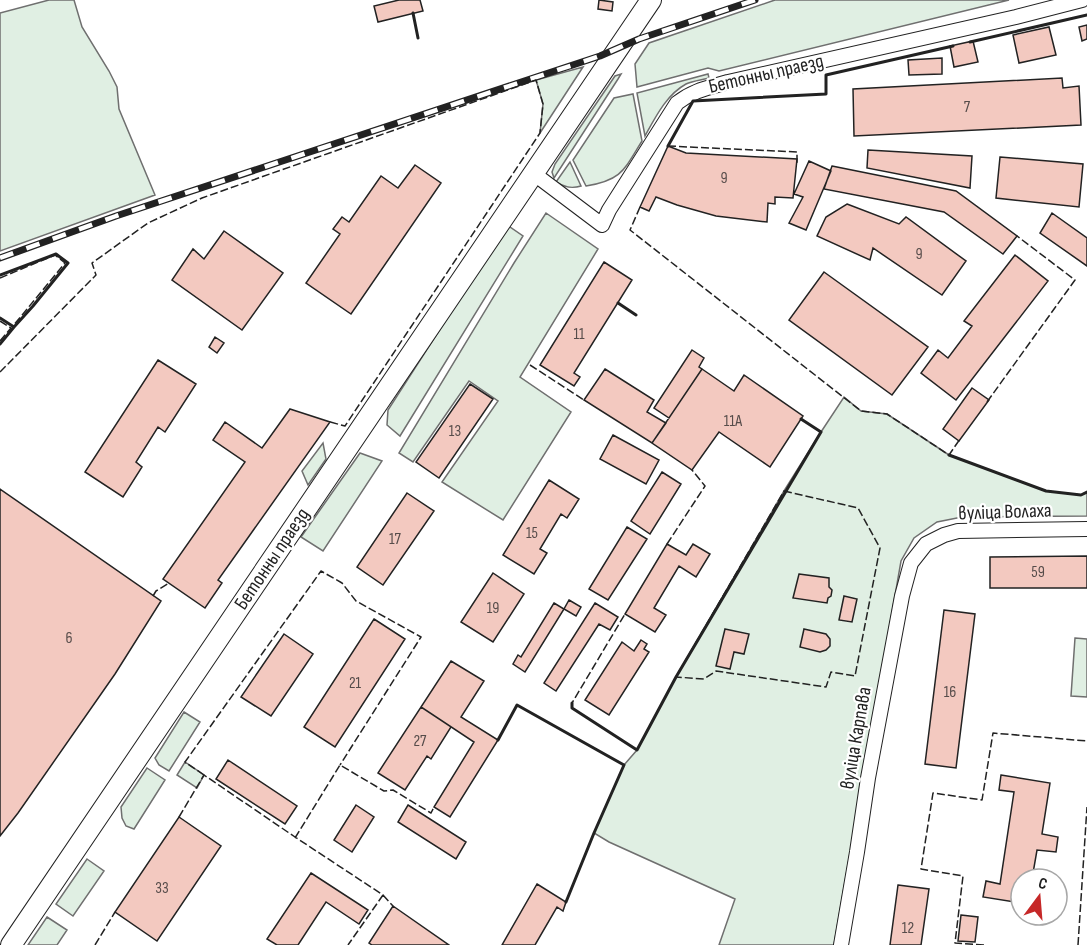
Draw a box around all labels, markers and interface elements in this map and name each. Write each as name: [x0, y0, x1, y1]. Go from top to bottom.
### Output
street label: Бетонны праезд: [706, 49, 826, 99]
house number: 7: [964, 98, 971, 117]
house number: 9: [720, 169, 728, 188]
house number: 9: [915, 245, 923, 264]
house number: 11: [573, 325, 585, 344]
house number: 11А: [724, 412, 742, 431]
house number: 13: [449, 422, 461, 441]
street label: вуліца Волаха: [958, 498, 1052, 526]
street label: Бетонны праезд: [229, 504, 315, 614]
house number: 15: [526, 524, 538, 543]
house number: 17: [389, 530, 402, 549]
house number: 59: [1031, 563, 1045, 582]
house number: 19: [487, 599, 499, 618]
house number: 6: [65, 629, 73, 648]
house number: 21: [349, 674, 362, 693]
house number: 16: [944, 683, 956, 702]
street label: вуліца Карпава: [835, 685, 877, 791]
house number: 27: [413, 732, 427, 751]
north arrow: [1009, 867, 1069, 927]
text: С: [1036, 874, 1049, 894]
house number: 33: [155, 879, 169, 898]
house number: 12: [902, 919, 914, 938]

